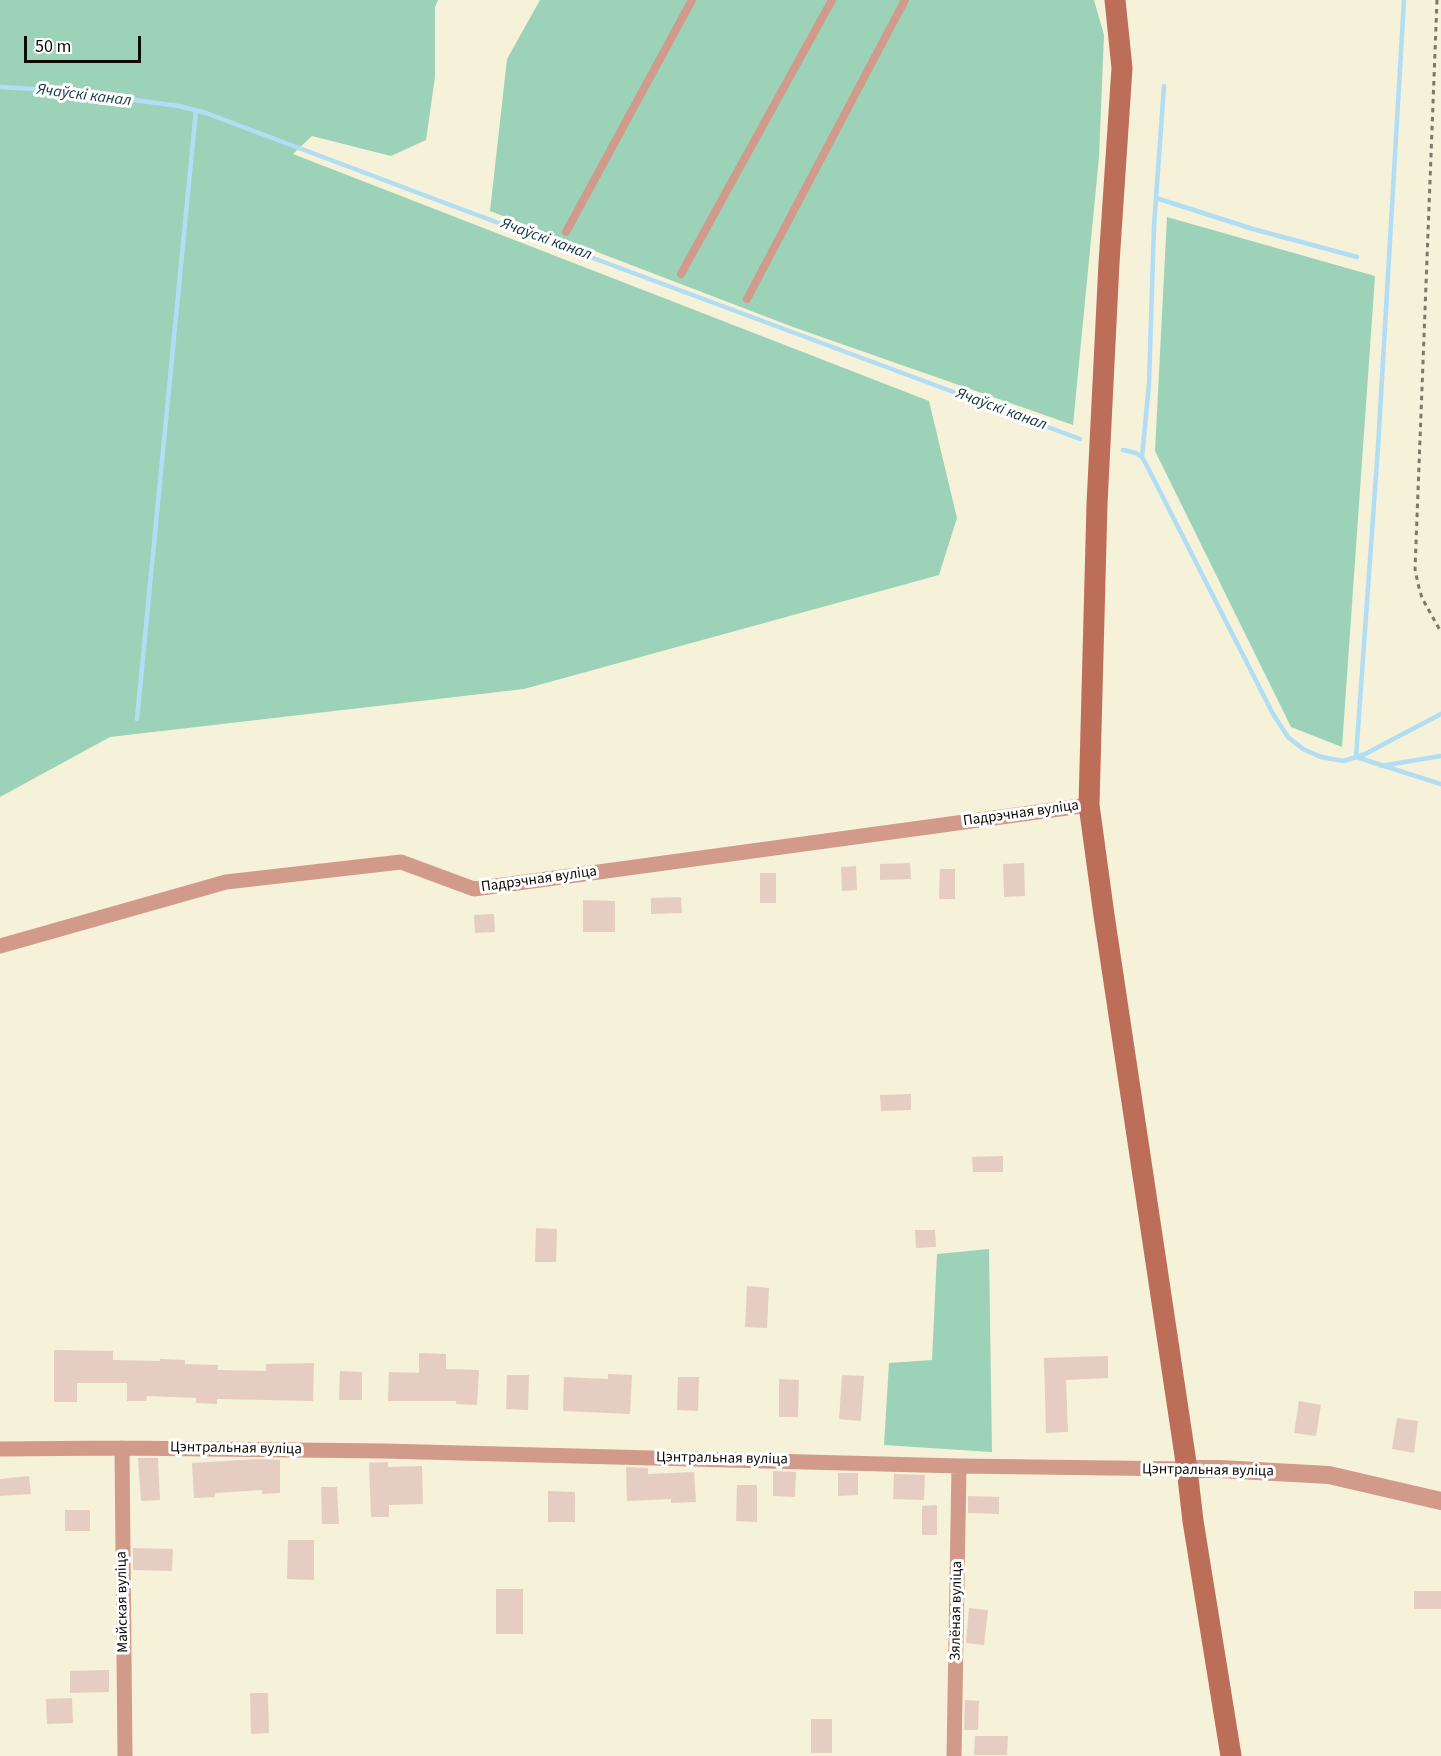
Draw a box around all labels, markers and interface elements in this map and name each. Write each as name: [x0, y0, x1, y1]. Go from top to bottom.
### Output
scale bar: [27, 24, 144, 62]
text: 50 m: [35, 34, 71, 59]
water label: Ячаўскі канал: [35, 81, 133, 111]
water label: Ячаўскі канал: [498, 215, 594, 265]
water label: Ячаўскі канал: [953, 385, 1049, 435]
street label: Падрэчная вуліца: [962, 797, 1080, 831]
street label: Падрэчная вуліца: [480, 863, 598, 897]
street label: Цэнтральная вуліца: [170, 1439, 302, 1459]
street label: Цэнтральная вуліца: [656, 1449, 788, 1469]
street label: Цэнтральная вуліца: [1142, 1461, 1274, 1481]
street label: Майская вуліца: [113, 1551, 133, 1653]
street label: Зялёная вуліца: [947, 1561, 967, 1661]

